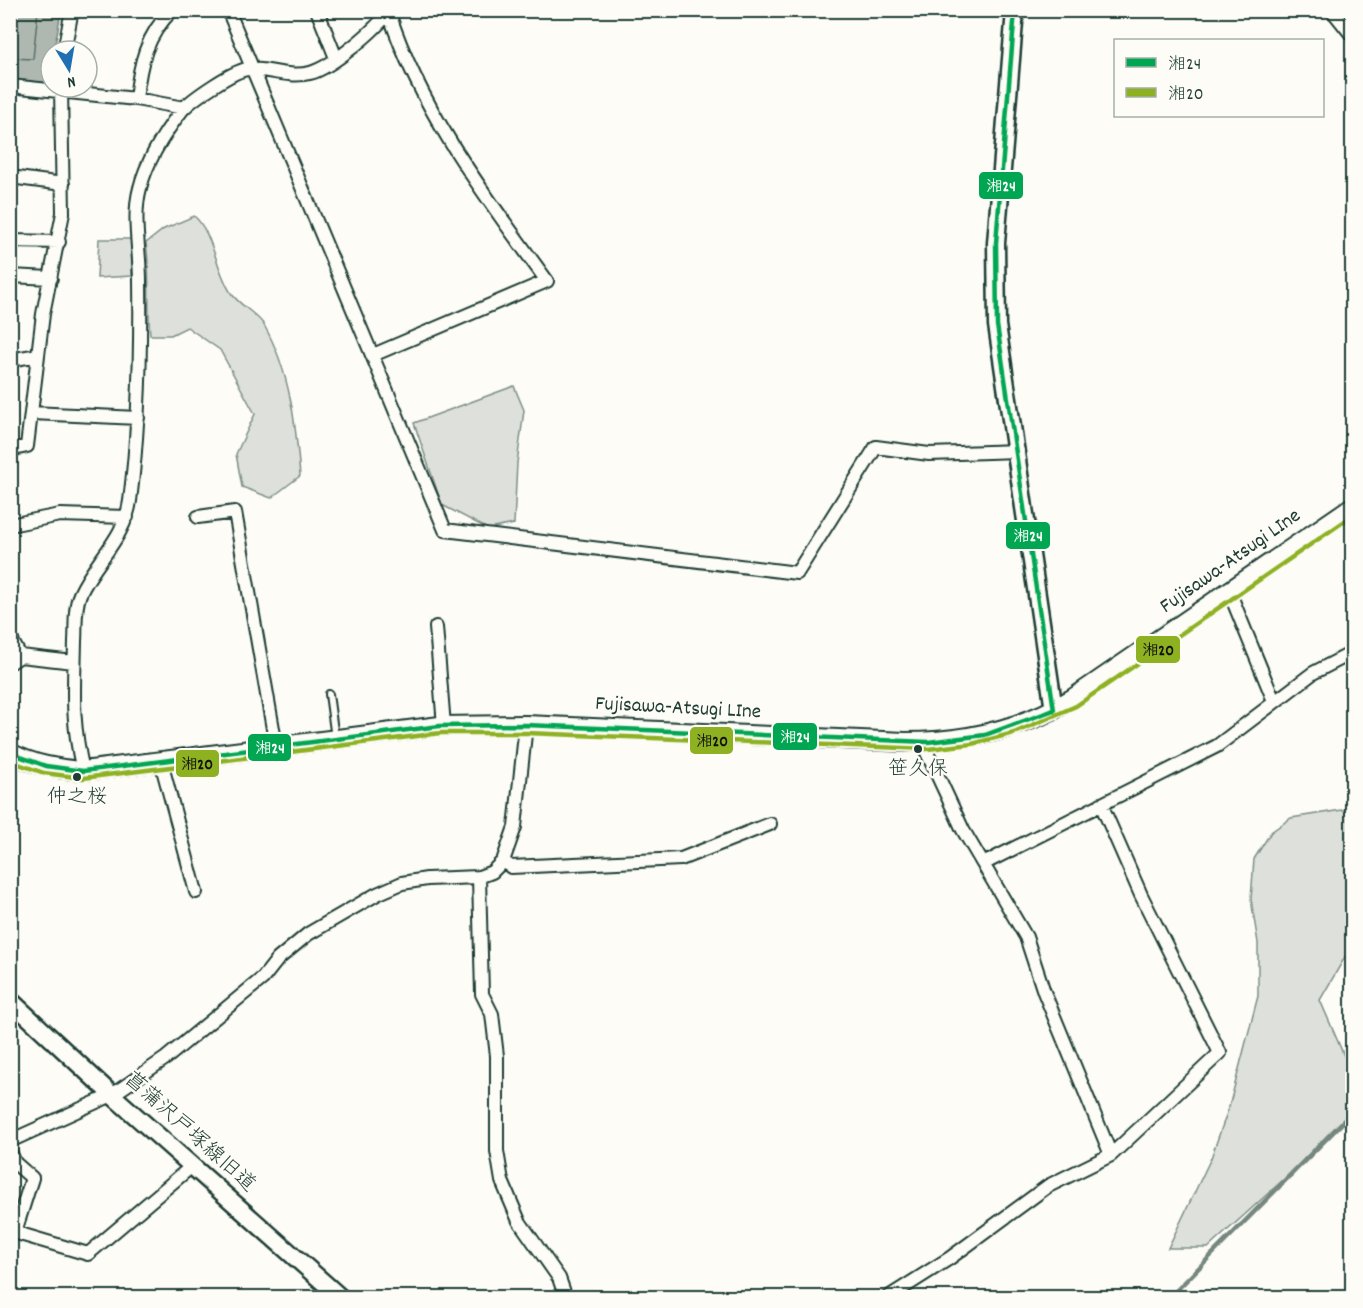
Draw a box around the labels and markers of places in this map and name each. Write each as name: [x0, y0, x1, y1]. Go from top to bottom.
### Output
marker: 笹久保: [912, 743, 924, 755]
place label: 笹久保: [888, 756, 948, 784]
marker: 仲之桜: [71, 771, 83, 783]
place label: 仲之桜: [47, 784, 107, 812]

